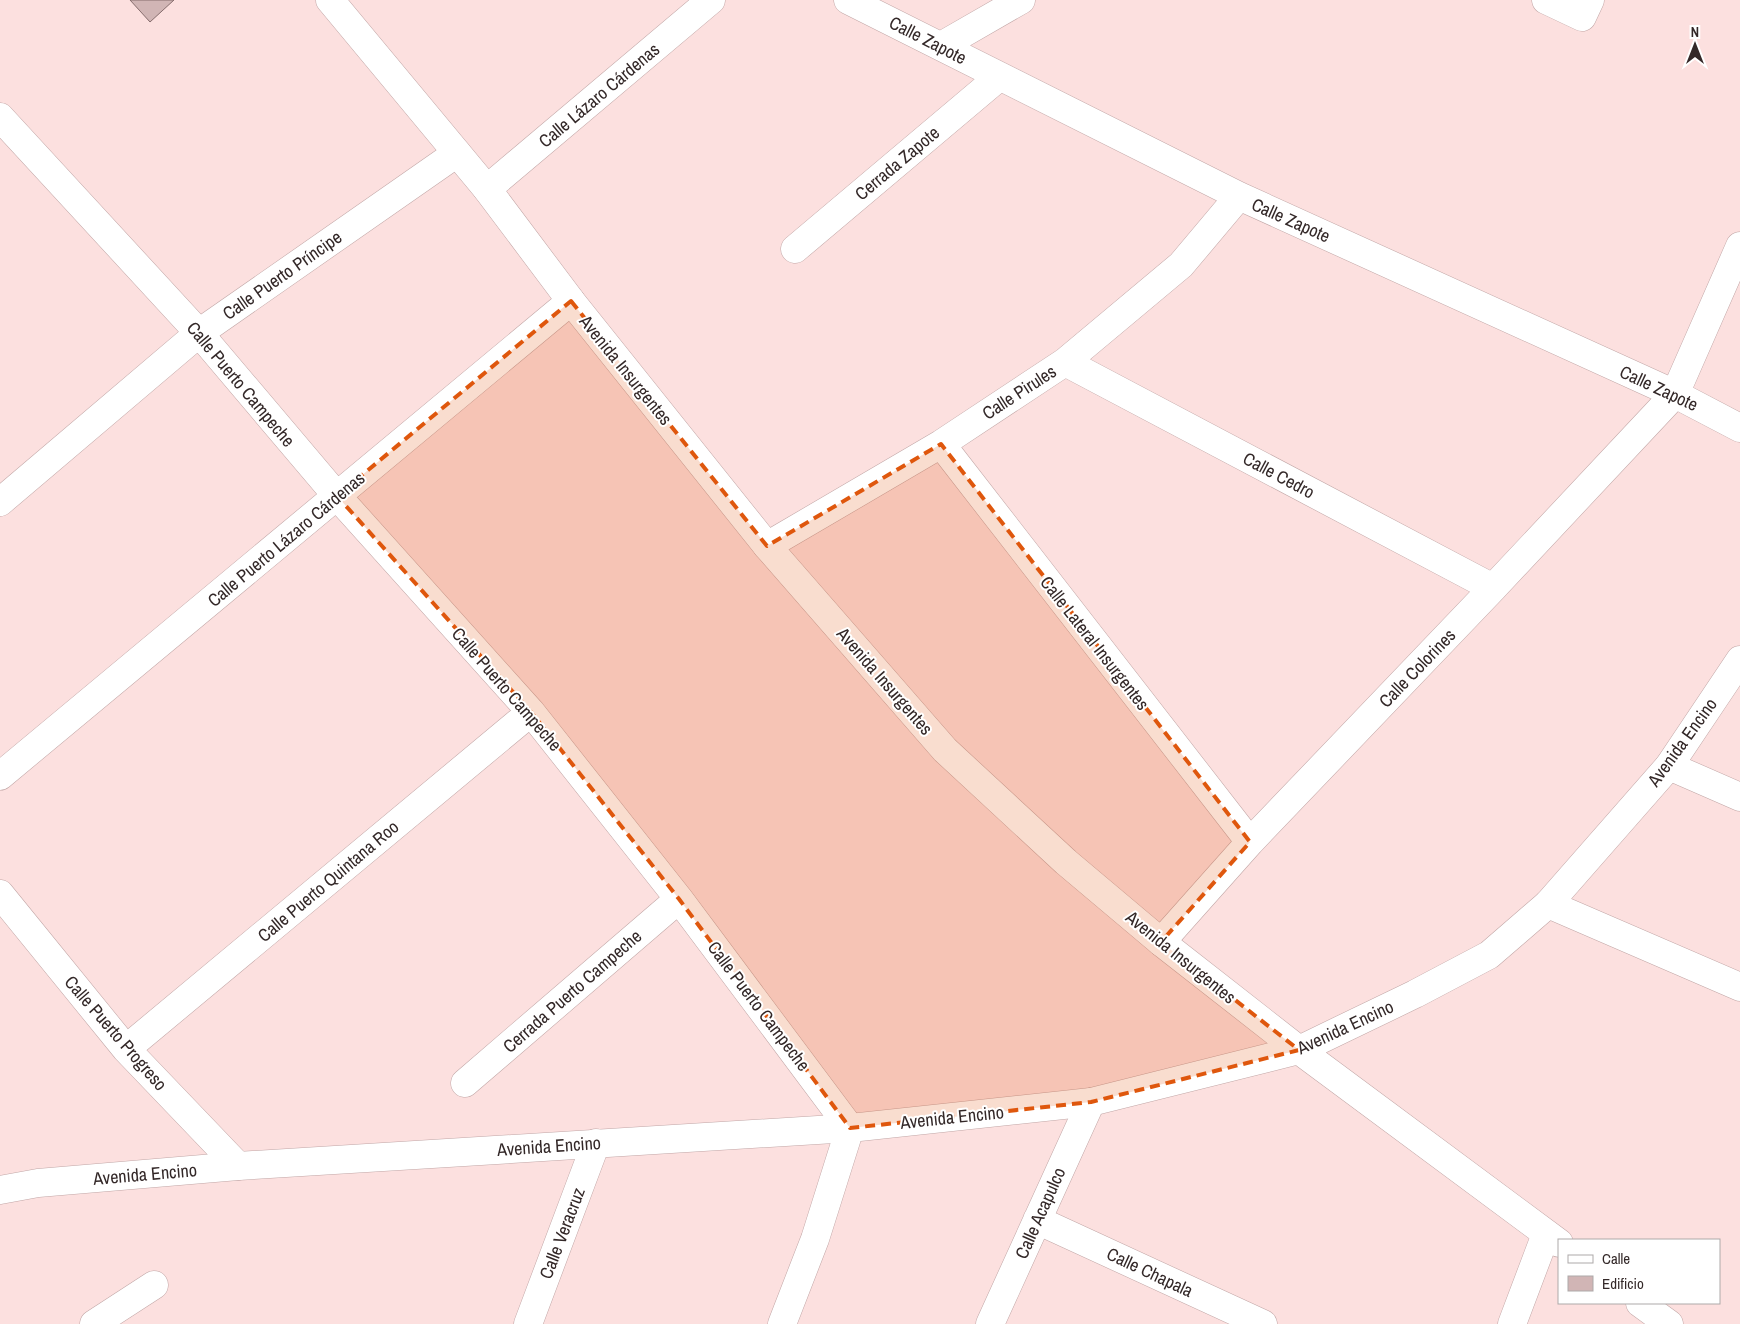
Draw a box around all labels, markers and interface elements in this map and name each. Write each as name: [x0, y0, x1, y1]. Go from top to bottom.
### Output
street label: Calle Zapote: [885, 10, 971, 70]
north arrow: [1670, 20, 1720, 70]
text: N: [1691, 23, 1699, 41]
street label: Calle Lázaro Cárdenas: [533, 37, 665, 153]
street label: Cerrada Zapote: [849, 120, 945, 206]
street label: Calle Zapote: [1248, 192, 1334, 248]
street label: Calle Puerto Príncipe: [217, 225, 347, 325]
street label: Avenida Insurgentes: [573, 309, 678, 430]
street label: Calle Puerto Campeche: [181, 316, 301, 452]
street label: Calle Pirules: [977, 359, 1061, 425]
street label: Calle Zapote: [1616, 359, 1702, 417]
street label: Calle Cedro: [1239, 446, 1319, 504]
street label: Calle Puerto Lázaro Cárdenas: [202, 466, 370, 612]
street label: Calle Lateral Insurgentes: [1035, 571, 1155, 715]
street label: Avenida Insurgentes: [831, 621, 939, 740]
street label: Calle Puerto Campeche: [446, 622, 568, 756]
street label: Calle Colorines: [1373, 623, 1461, 713]
street label: Avenida Encino: [1641, 693, 1723, 792]
street label: Calle Puerto Quintana Roo: [252, 814, 404, 948]
street label: Avenida Insurgentes: [1120, 904, 1241, 1009]
street label: Cerrada Puerto Campeche: [497, 924, 647, 1058]
street label: Calle Puerto Campeche: [702, 936, 816, 1076]
street label: Calle Puerto Progreso: [59, 970, 173, 1096]
street label: Avenida Encino: [1292, 994, 1397, 1061]
street label: Avenida Encino: [898, 1099, 1005, 1135]
street label: Avenida Encino: [495, 1130, 602, 1162]
street label: Avenida Encino: [91, 1157, 198, 1191]
street label: Calle Acapulco: [1009, 1163, 1071, 1263]
street label: Calle Veracruz: [533, 1184, 591, 1282]
legend: [1558, 1239, 1720, 1304]
street label: Calle Chapala: [1103, 1241, 1197, 1303]
text: Calle: [1602, 1248, 1630, 1269]
text: Edificio: [1602, 1273, 1644, 1294]

